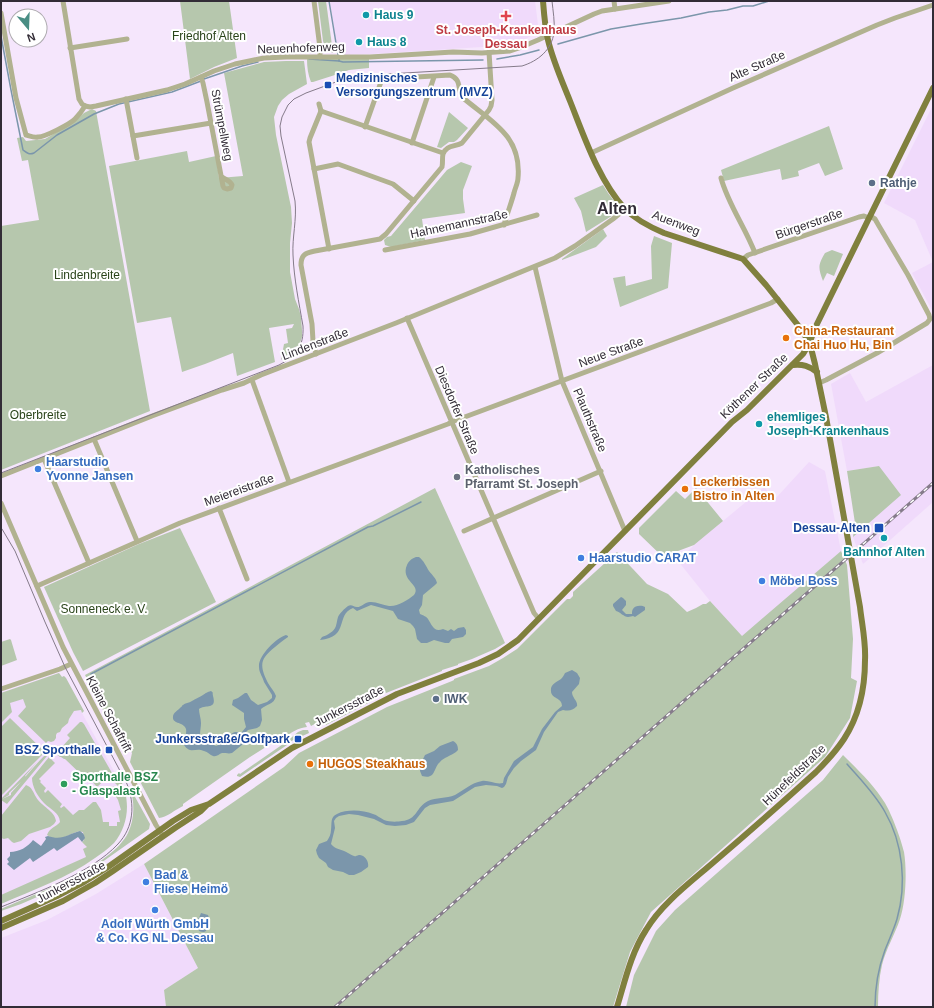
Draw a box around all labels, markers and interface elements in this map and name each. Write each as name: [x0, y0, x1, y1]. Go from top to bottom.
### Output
north arrow: [8, 8, 48, 48]
place label: Haus 9: [374, 8, 414, 22]
marker: Haus 9: [361, 10, 371, 20]
marker: St. Joseph-Krankenhaus Dessau: [500, 10, 512, 22]
place label: St. Joseph-Krankenhaus Dessau: [436, 23, 577, 51]
park label: Friedhof Alten: [172, 29, 246, 43]
text: N: [25, 30, 37, 44]
place label: Haus 8: [367, 35, 407, 49]
marker: Haus 8: [354, 37, 364, 47]
street label: Neuenhofenweg: [257, 39, 345, 57]
street label: Alte Straße: [727, 47, 788, 85]
place label: Medizinisches Versorgungszentrum (MVZ): [336, 71, 493, 99]
marker: Medizinisches Versorgungszentrum (MVZ): [323, 80, 333, 90]
street label: Strümpellweg: [208, 88, 236, 162]
place label: Rathje: [880, 176, 917, 190]
marker: Rathje: [867, 178, 877, 188]
district label: Alten: [597, 200, 637, 217]
street label: Bürgerstraße: [774, 206, 845, 242]
street label: Hahnemannstraße: [409, 207, 509, 241]
street label: Auenweg: [650, 207, 702, 239]
park label: Lindenbreite: [54, 268, 120, 282]
place label: China-Restaurant Chai Huo Hu, Bin: [794, 324, 894, 352]
street label: Lindenstraße: [280, 325, 351, 363]
marker: China-Restaurant Chai Huo Hu, Bin: [781, 333, 791, 343]
street label: Neue Straße: [577, 334, 646, 370]
street label: Köthener Straße: [717, 350, 791, 422]
street label: Diesdorfer Straße: [432, 364, 482, 457]
street label: Plauthstraße: [570, 386, 610, 454]
park label: Oberbreite: [10, 408, 67, 422]
place label: ehemliges Joseph-Krankenhaus: [767, 410, 889, 438]
marker: ehemliges Joseph-Krankenhaus: [754, 419, 764, 429]
place label: Haarstudio Yvonne Jansen: [46, 455, 133, 483]
place label: Katholisches Pfarramt St. Joseph: [465, 463, 578, 491]
marker: Haarstudio Yvonne Jansen: [33, 464, 43, 474]
street label: Meiereistraße: [202, 471, 276, 509]
marker: Katholisches Pfarramt St. Joseph: [452, 472, 462, 482]
place label: Leckerbissen Bistro in Alten: [693, 475, 775, 503]
marker: Leckerbissen Bistro in Alten: [680, 484, 690, 494]
place label: Dessau-Alten: [793, 521, 870, 535]
marker: Dessau-Alten: [873, 522, 885, 534]
marker: Bahnhof Alten: [879, 533, 889, 543]
place label: Bahnhof Alten: [843, 545, 925, 559]
place label: Haarstudio CARAT: [589, 551, 697, 565]
marker: Haarstudio CARAT: [576, 553, 586, 563]
place label: Möbel Boss: [770, 574, 838, 588]
marker: Möbel Boss: [757, 576, 767, 586]
park label: Sonneneck e. V.: [61, 602, 147, 616]
street label: Kleine Schaftrift: [83, 674, 135, 755]
street label: Junkersstraße: [312, 682, 386, 729]
place label: IWK: [444, 692, 468, 706]
marker: IWK: [431, 694, 441, 704]
place label: Junkersstraße/Golfpark: [155, 732, 290, 746]
marker: Junkersstraße/Golfpark: [293, 734, 303, 744]
street label: Hünefeldstraße: [760, 741, 829, 809]
place label: BSZ Sporthalle: [15, 743, 101, 757]
marker: BSZ Sporthalle: [104, 745, 114, 755]
place label: HUGOS Steakhaus: [318, 757, 426, 771]
marker: HUGOS Steakhaus: [305, 759, 315, 769]
place label: Sporthalle BSZ - Glaspalast: [72, 770, 158, 798]
marker: Sporthalle BSZ - Glaspalast: [59, 779, 69, 789]
street label: Junkersstraße: [34, 858, 108, 906]
place label: Bad & Fliese Heimö: [154, 868, 228, 896]
marker: Bad & Fliese Heimö: [141, 877, 151, 887]
marker: Adolf Würth GmbH & Co. KG NL Dessau: [150, 905, 160, 915]
place label: Adolf Würth GmbH & Co. KG NL Dessau: [96, 917, 214, 945]

